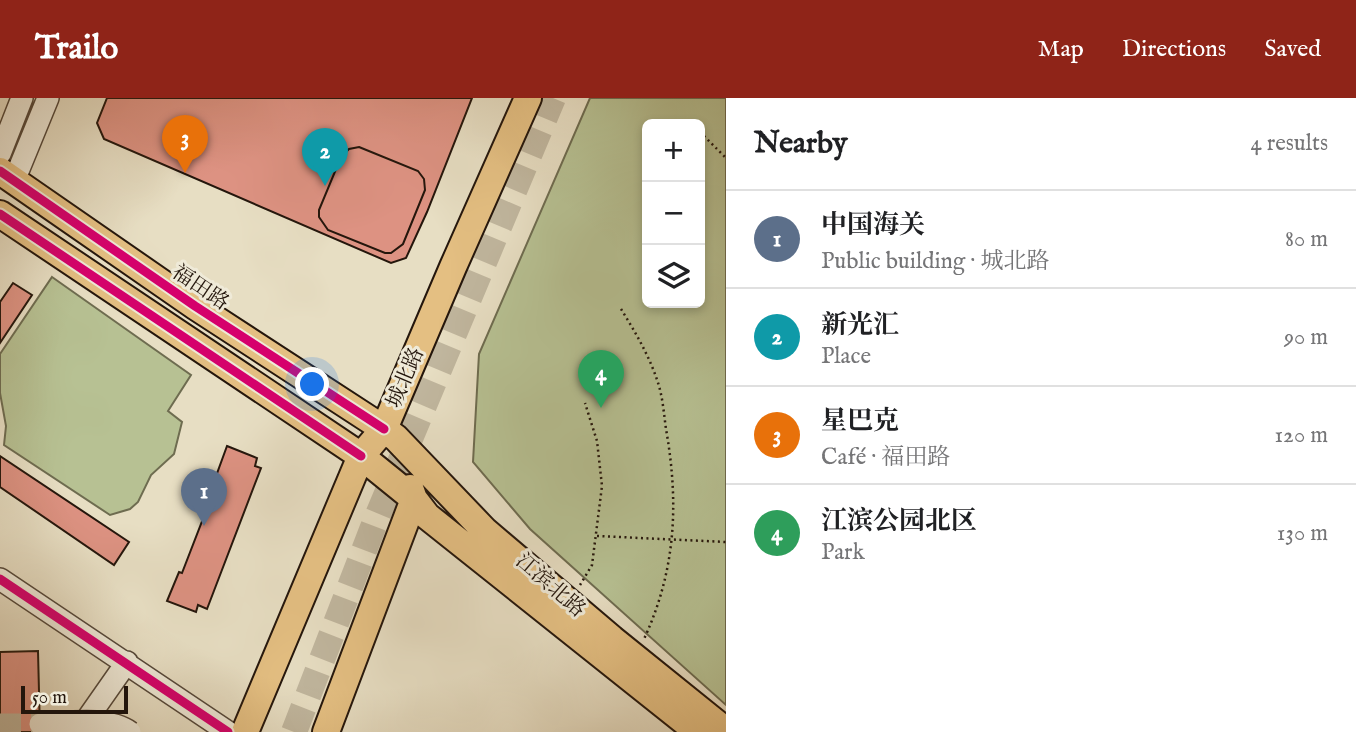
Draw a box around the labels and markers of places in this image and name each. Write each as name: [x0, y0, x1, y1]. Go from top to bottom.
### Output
pin: 3: [162, 115, 208, 173]
pin: 2: [302, 128, 348, 186]
pin: 4: [578, 350, 624, 408]
pin: 1: [181, 468, 227, 526]

